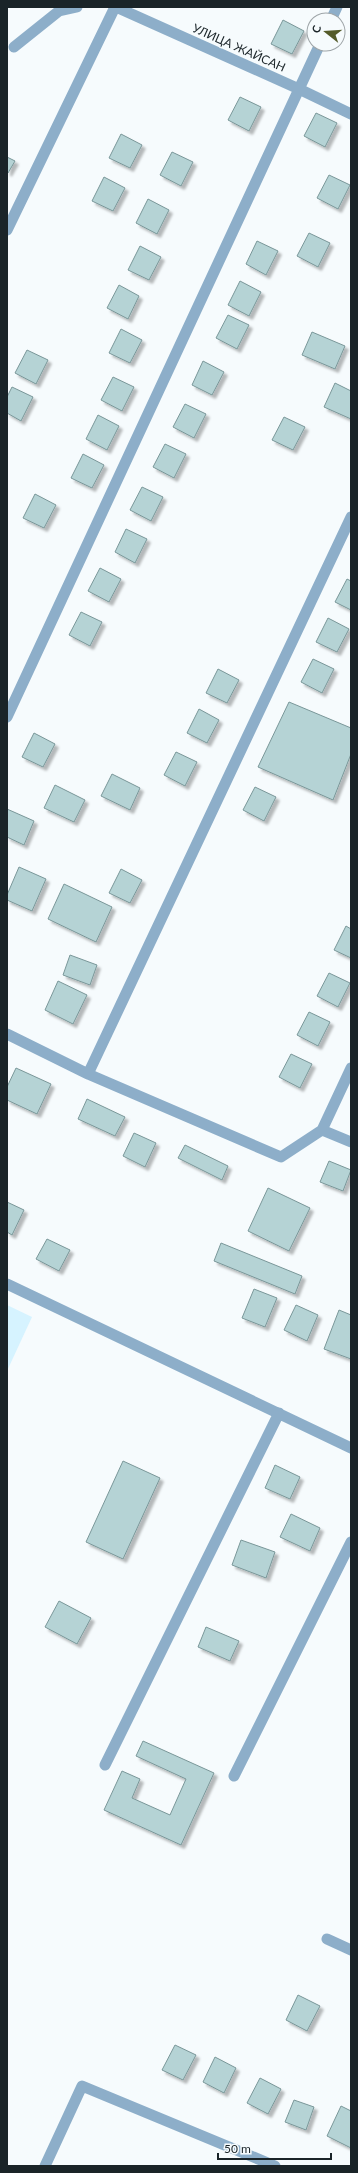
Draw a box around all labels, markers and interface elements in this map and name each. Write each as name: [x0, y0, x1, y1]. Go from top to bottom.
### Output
north arrow: [306, 12, 346, 52]
street label: УЛИЦА ЖАЙСАН: [190, 20, 288, 75]
text: С: [309, 23, 323, 34]
scale bar: [218, 2135, 331, 2161]
text: 50 m: [224, 2141, 251, 2156]

